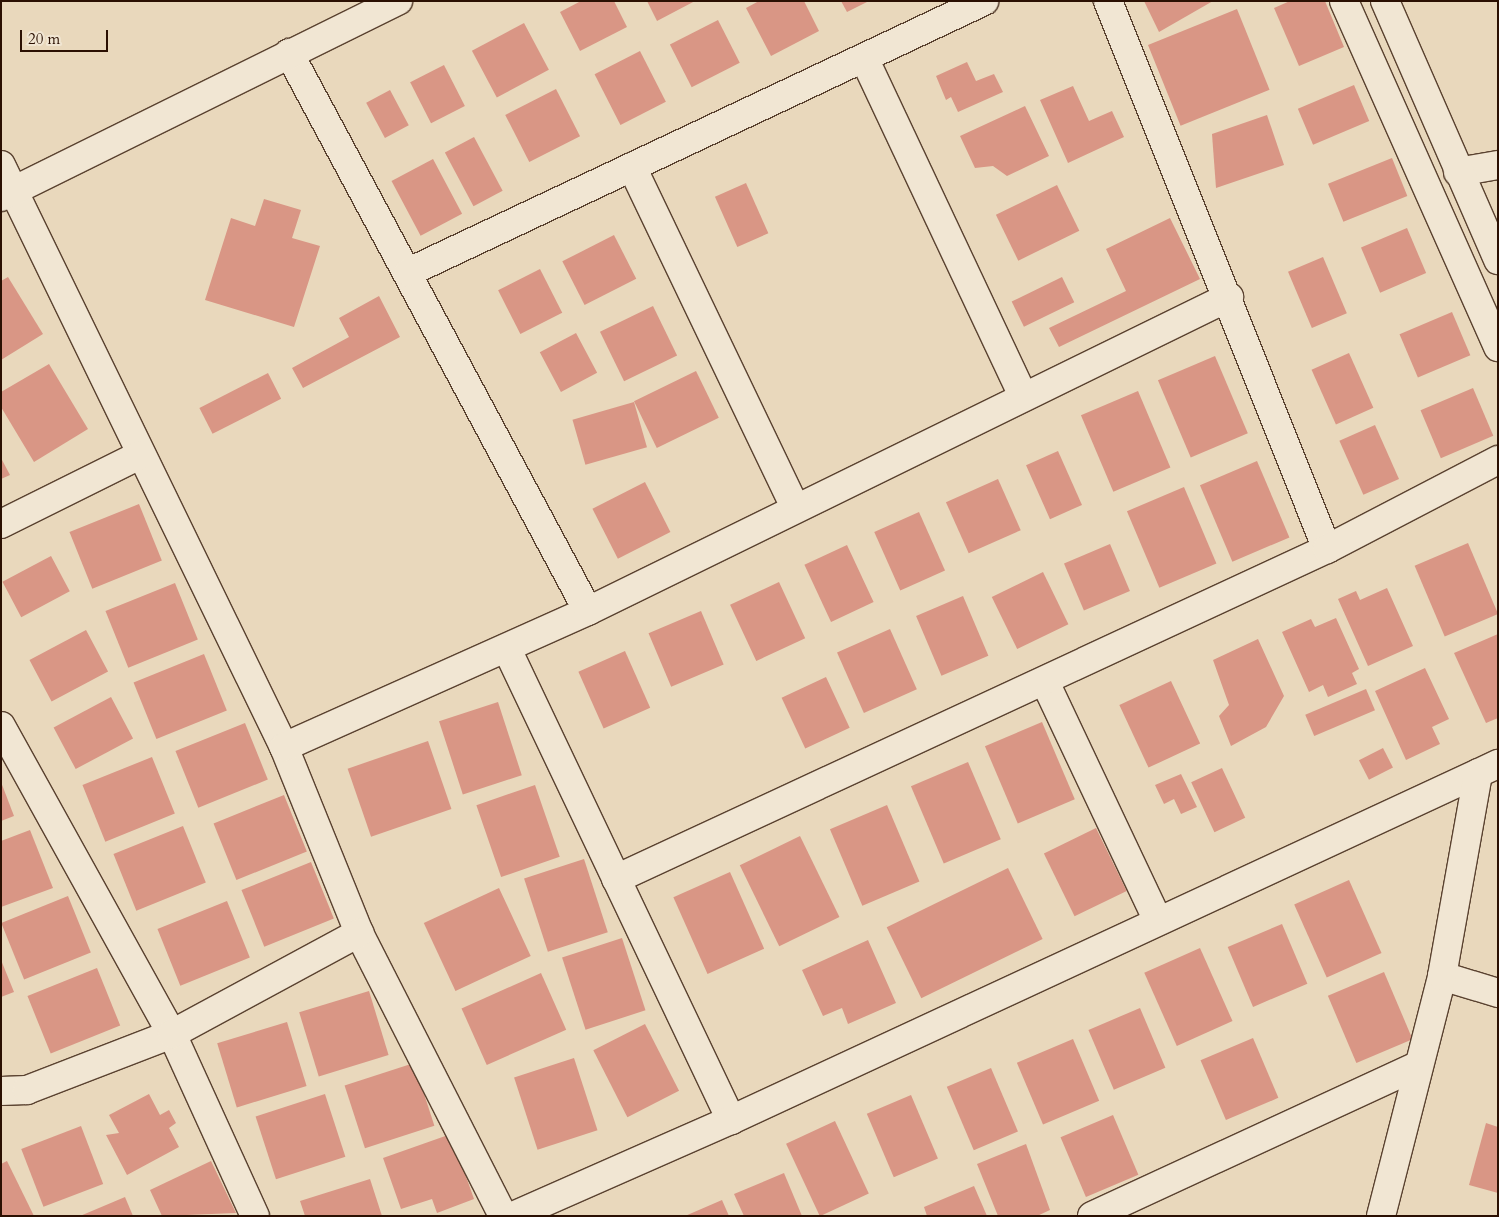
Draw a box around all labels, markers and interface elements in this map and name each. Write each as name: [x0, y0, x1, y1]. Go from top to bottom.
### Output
scale bar: [22, 20, 110, 52]
text: 20 m: [28, 29, 60, 49]

